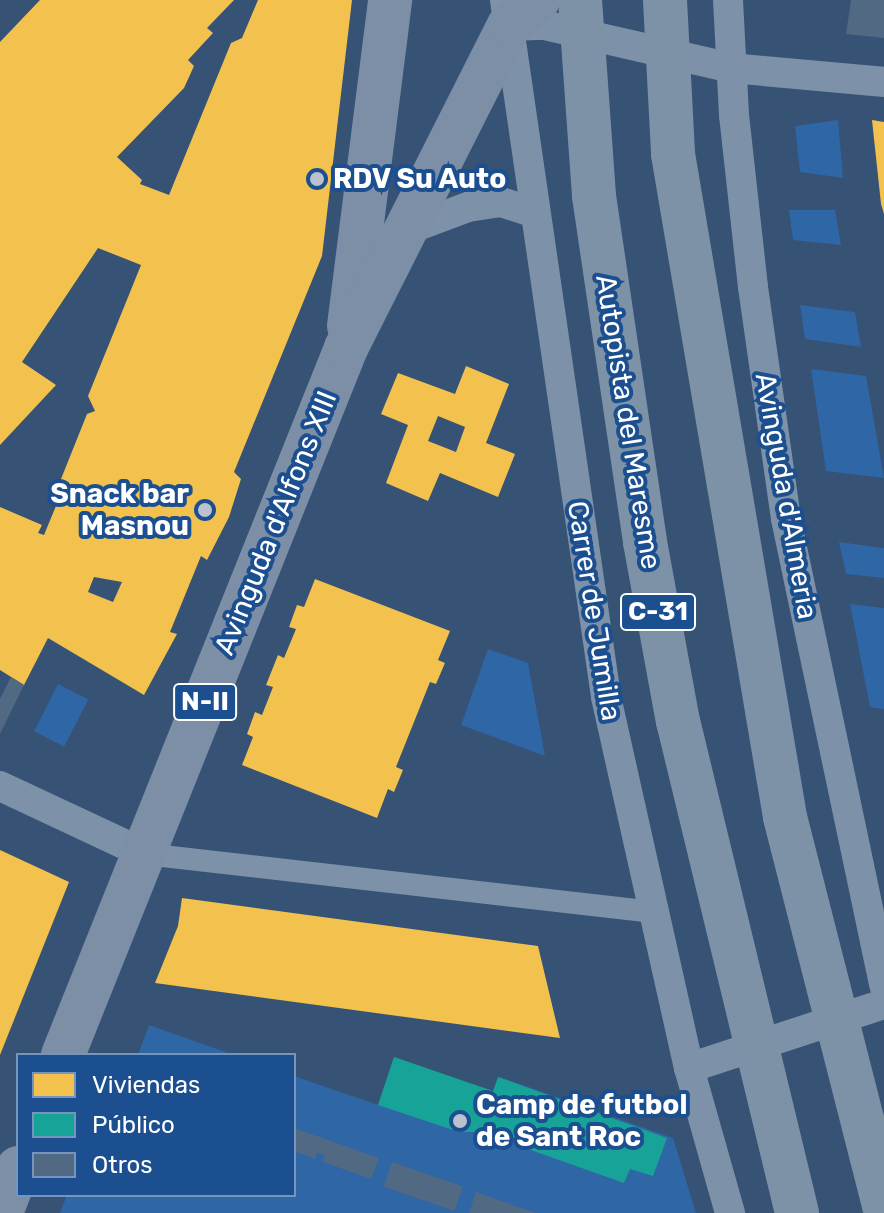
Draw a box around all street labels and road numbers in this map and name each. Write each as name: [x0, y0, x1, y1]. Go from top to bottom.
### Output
street label: Autopista del Maresme: [588, 272, 668, 572]
street label: Avinguda d'Almeria: [748, 370, 824, 622]
street label: Avinguda d'Alfons XIII: [208, 386, 344, 660]
street label: Carrer de Jumilla: [560, 498, 628, 724]
road number: C-31: [620, 590, 696, 634]
road number: N-II: [173, 680, 237, 724]

